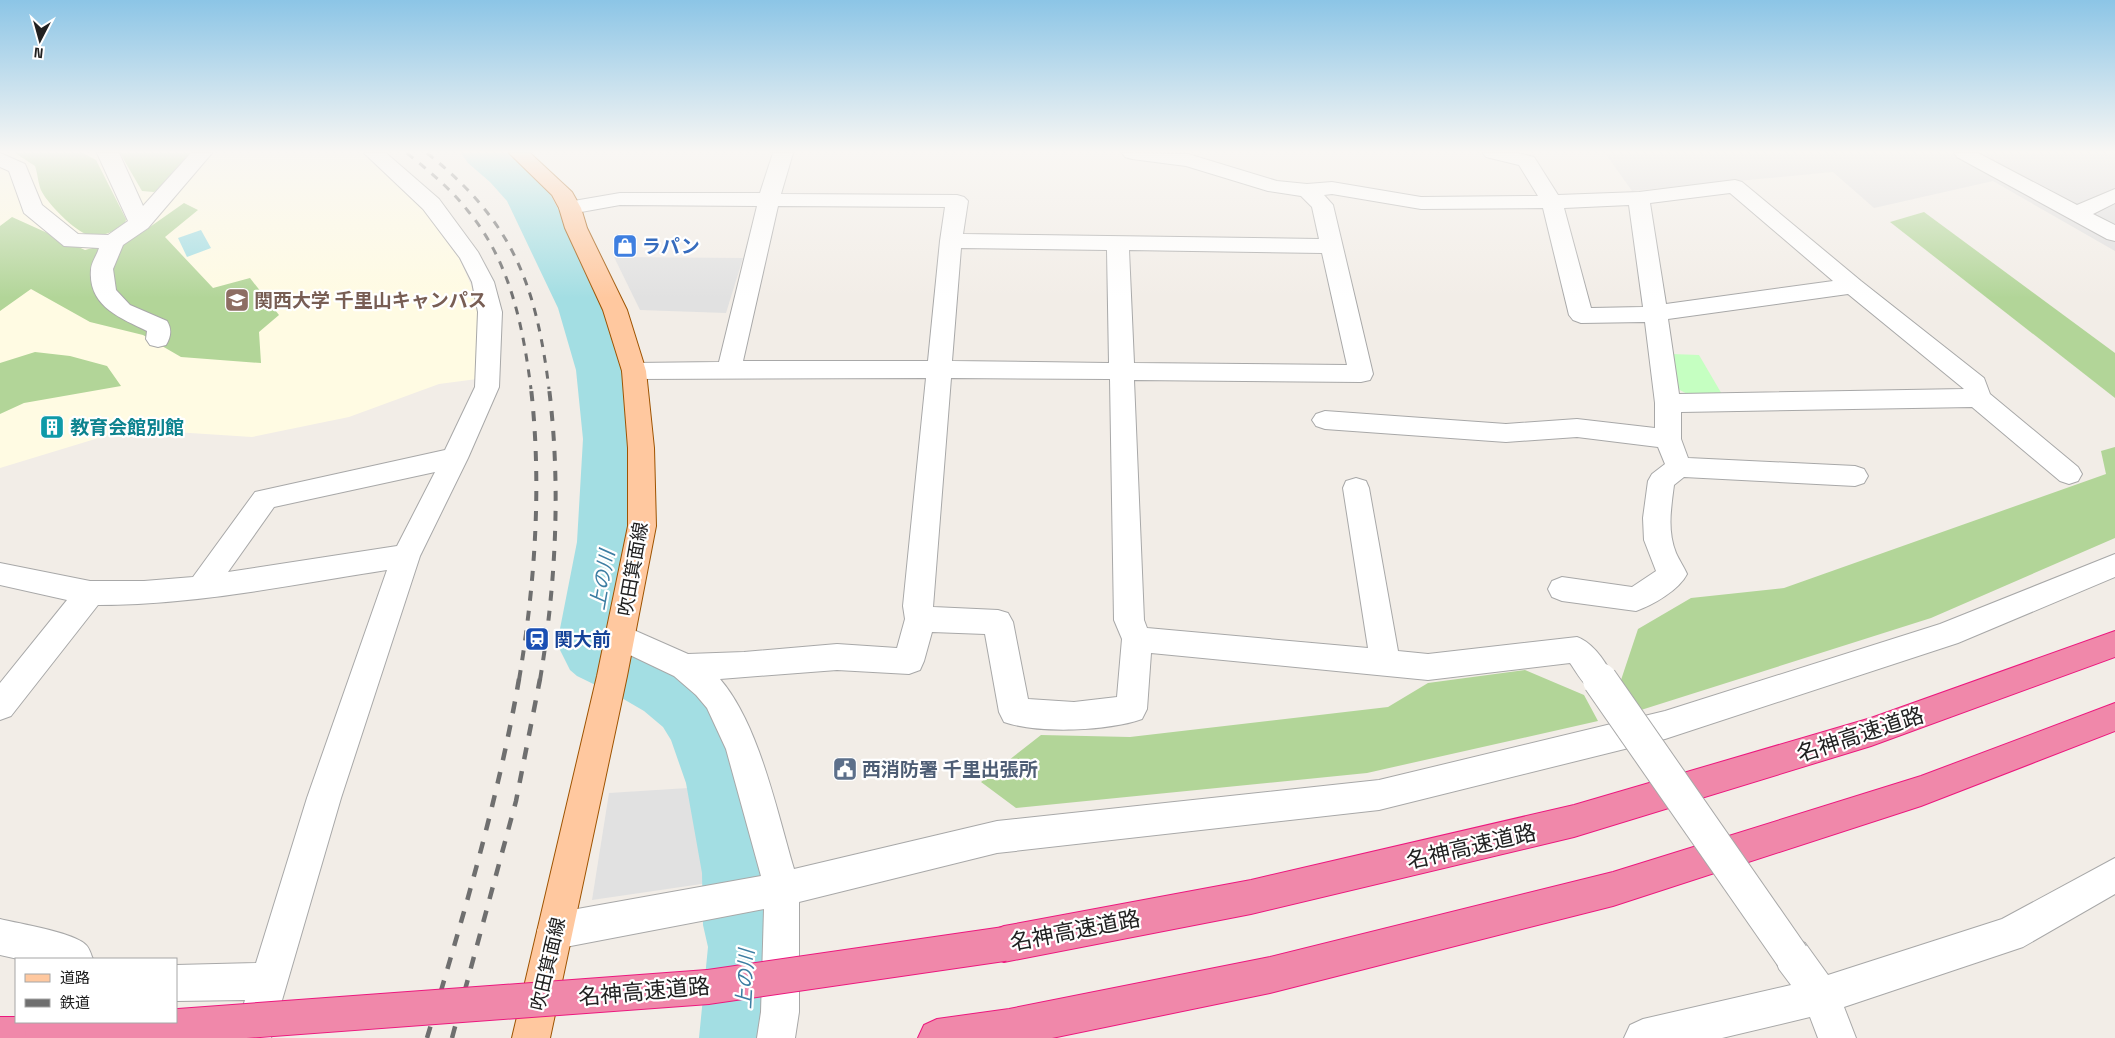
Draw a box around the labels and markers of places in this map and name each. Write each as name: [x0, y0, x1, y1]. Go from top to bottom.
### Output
shop icon: ラパン: [612, 233, 638, 259]
place label: ラパン: [642, 234, 700, 259]
school or university icon: 関西大学 千里山キャンパス: [224, 287, 250, 313]
place label: 関西大学 千里山キャンパス: [254, 288, 487, 313]
building icon: 教育会館別館: [39, 414, 65, 440]
place label: 教育会館別館: [70, 415, 184, 440]
station icon: 関大前: [524, 626, 550, 652]
place label: 関大前: [554, 627, 611, 652]
public building icon: 西消防署 千里出張所: [832, 756, 858, 782]
place label: 西消防署 千里出張所: [862, 757, 1038, 782]

